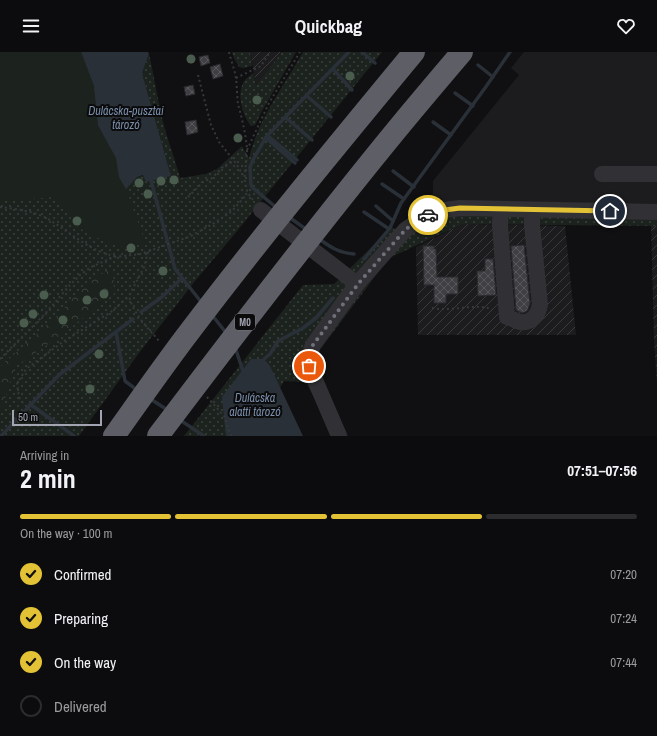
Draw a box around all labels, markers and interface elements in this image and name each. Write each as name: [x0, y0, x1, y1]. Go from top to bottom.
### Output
text: Quickbag: [295, 14, 362, 39]
icon: menu: [20, 15, 42, 37]
icon: heart: [615, 15, 637, 37]
water label: Dulácska-pusztai tározó: [88, 103, 164, 133]
pin: [593, 194, 627, 228]
courier: [408, 195, 448, 235]
icon: home: [599, 200, 621, 222]
icon: car: [417, 204, 439, 226]
road number: M0: [235, 314, 255, 330]
pin: [292, 349, 326, 383]
icon: bag: [298, 355, 320, 377]
water label: Dulácska alatti tározó: [229, 390, 281, 420]
scale bar: [12, 408, 102, 427]
text: 50 m: [18, 410, 38, 424]
text: Arriving in: [20, 447, 69, 464]
text: 07:51–07:56: [567, 460, 637, 481]
text: 2 min: [20, 461, 76, 496]
text: On the way · 100 m: [20, 525, 112, 542]
icon: check: [20, 563, 42, 585]
text: Confirmed: [54, 564, 111, 585]
text: 07:20: [610, 566, 637, 583]
icon: check: [20, 607, 42, 629]
text: Preparing: [54, 608, 108, 629]
text: 07:24: [610, 610, 637, 627]
icon: check: [20, 651, 42, 673]
text: On the way: [54, 652, 116, 673]
text: 07:44: [610, 654, 637, 671]
text: Delivered: [54, 696, 107, 717]

